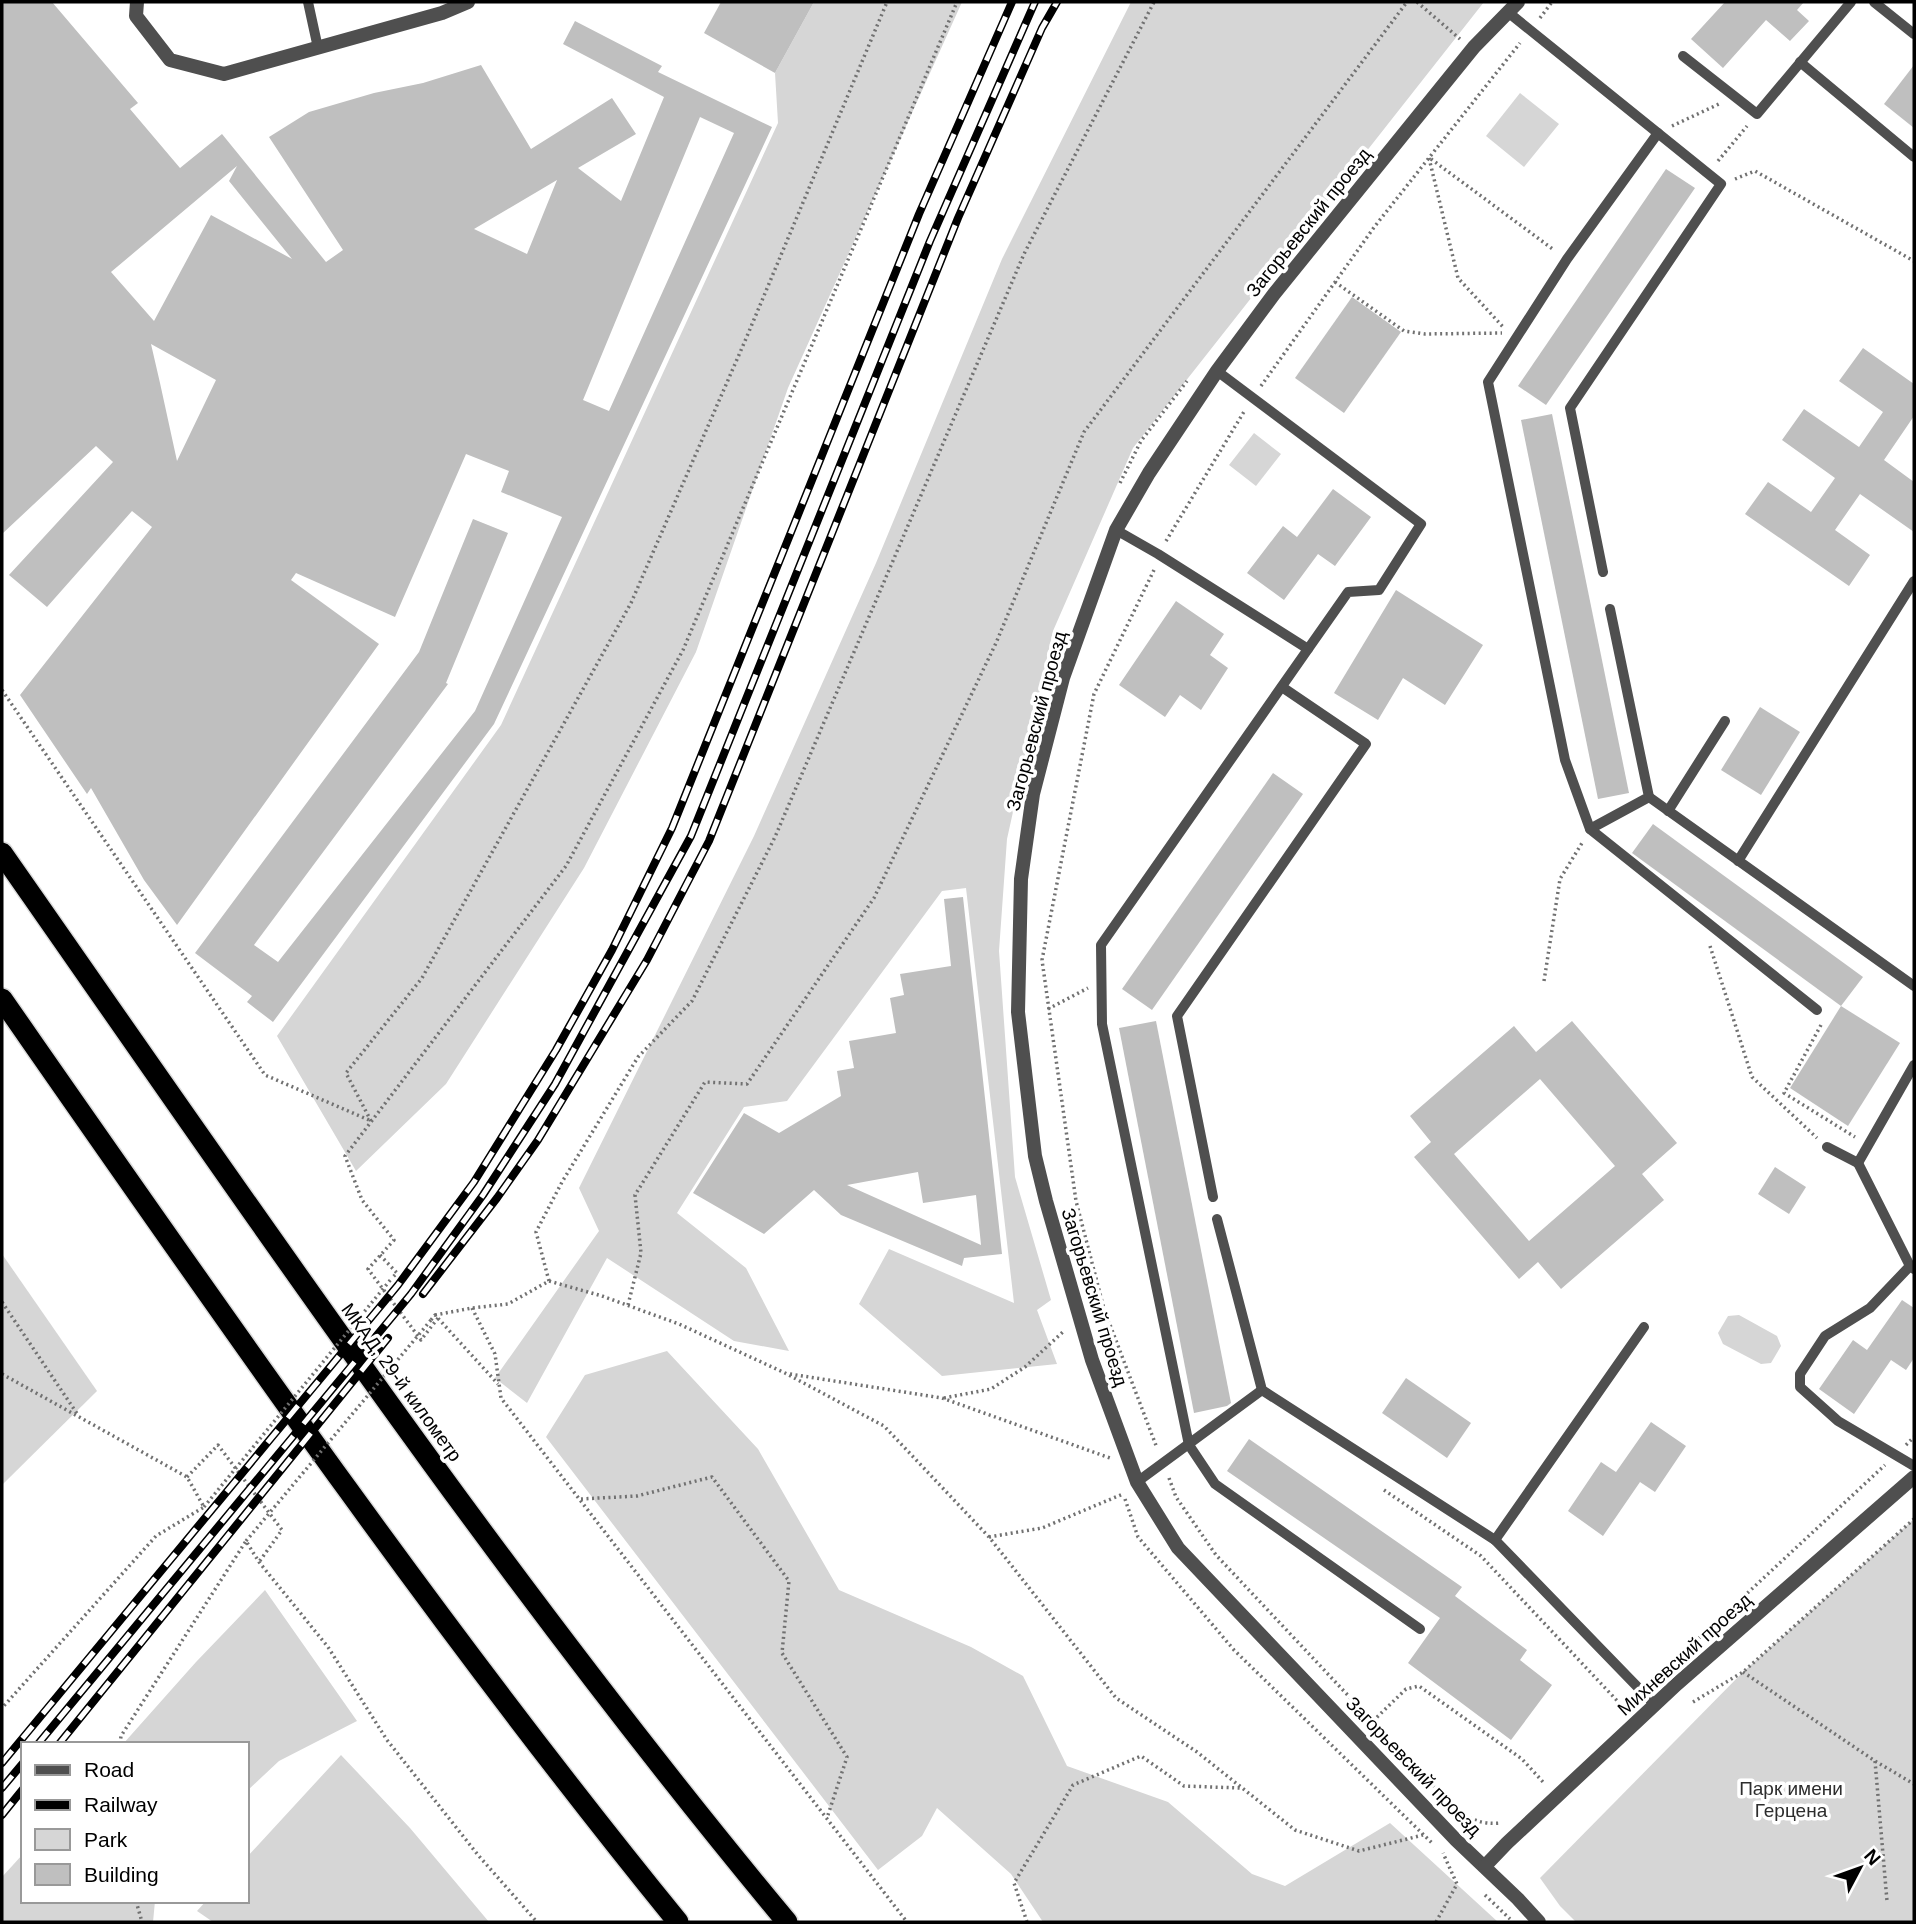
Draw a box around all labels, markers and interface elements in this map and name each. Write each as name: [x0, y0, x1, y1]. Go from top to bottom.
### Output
street label: Загорьевский проезд: [1242, 144, 1375, 301]
street label: Загорьевский проезд: [1002, 629, 1071, 813]
street label: Загорьевский проезд: [1057, 1205, 1132, 1389]
street label: МКАД, 29-й километр: [337, 1299, 466, 1465]
street label: Михневский проезд: [1613, 1589, 1755, 1720]
street label: Загорьевский проезд: [1342, 1692, 1486, 1840]
legend: [21, 1742, 248, 1903]
text: Road: [84, 1758, 134, 1781]
park label: Парк имени Герцена: [1739, 1778, 1843, 1821]
text: Railway: [84, 1793, 158, 1816]
text: Park: [84, 1828, 128, 1851]
north arrow: [1825, 1833, 1895, 1903]
text: N: [1860, 1845, 1885, 1869]
text: Building: [84, 1863, 159, 1886]

